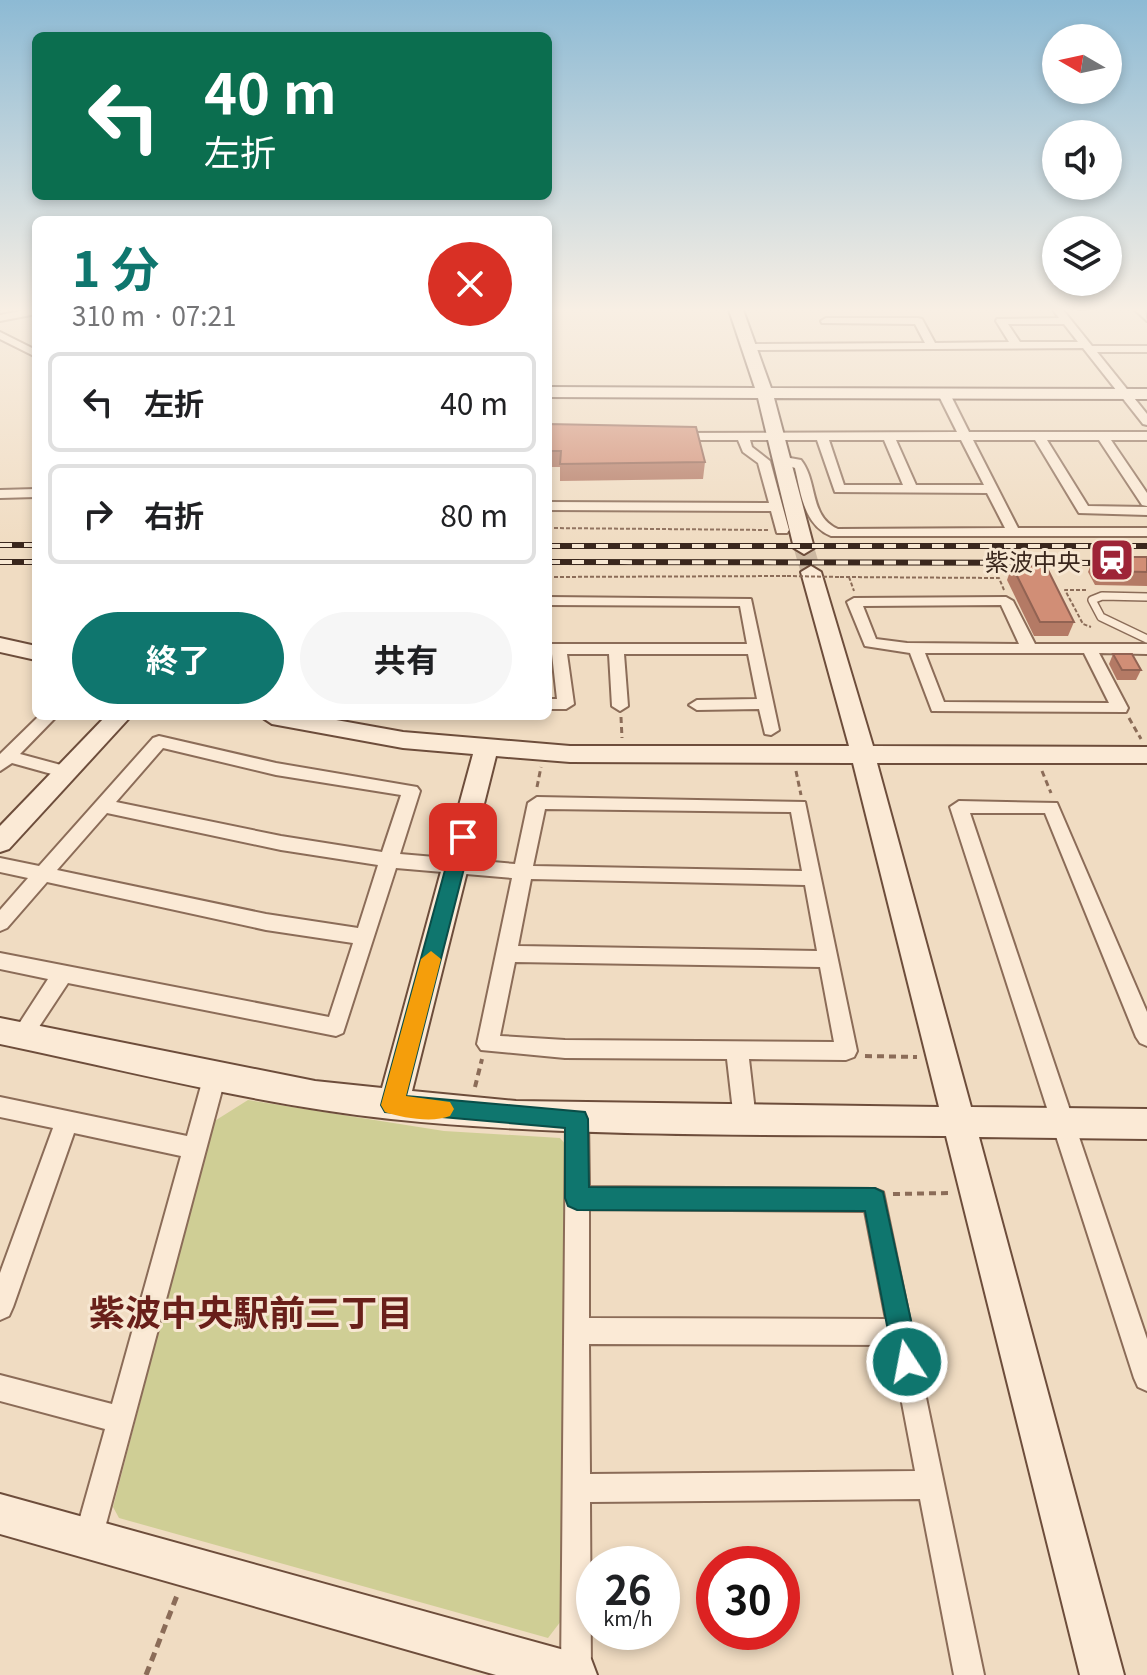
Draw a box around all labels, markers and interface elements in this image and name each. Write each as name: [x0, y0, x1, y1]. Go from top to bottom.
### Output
north arrow: [1042, 24, 1122, 104]
map controls: [1042, 24, 1122, 296]
text: 40 m: [204, 49, 337, 130]
icon: left: [72, 64, 176, 168]
button: sound: [1042, 120, 1122, 200]
text: 左折: [204, 124, 276, 176]
button: layers: [1042, 216, 1122, 296]
text: 1 分: [72, 231, 159, 301]
button: close: [428, 242, 512, 326]
text: 310 m · 07:21: [72, 296, 236, 333]
icon: left: [76, 380, 120, 424]
text: 左折: [144, 380, 204, 424]
text: 40 m: [440, 380, 508, 424]
icon: right: [76, 492, 120, 536]
text: 右折: [144, 492, 204, 536]
text: 80 m: [440, 492, 508, 536]
station icon: 紫波中央: [1088, 536, 1136, 584]
place label: 紫波中央: [985, 543, 1081, 578]
button: 終了: [72, 612, 284, 704]
button: 共有: [300, 612, 512, 704]
pin: [429, 803, 497, 871]
icon: arrive: [441, 815, 485, 859]
district label: 紫波中央駅前三丁目: [89, 1284, 413, 1336]
position arrow: [865, 1320, 949, 1404]
speed limit sign: 30: [696, 1546, 800, 1650]
text: 26: [604, 1559, 652, 1617]
text: km/h: [603, 1603, 653, 1632]

